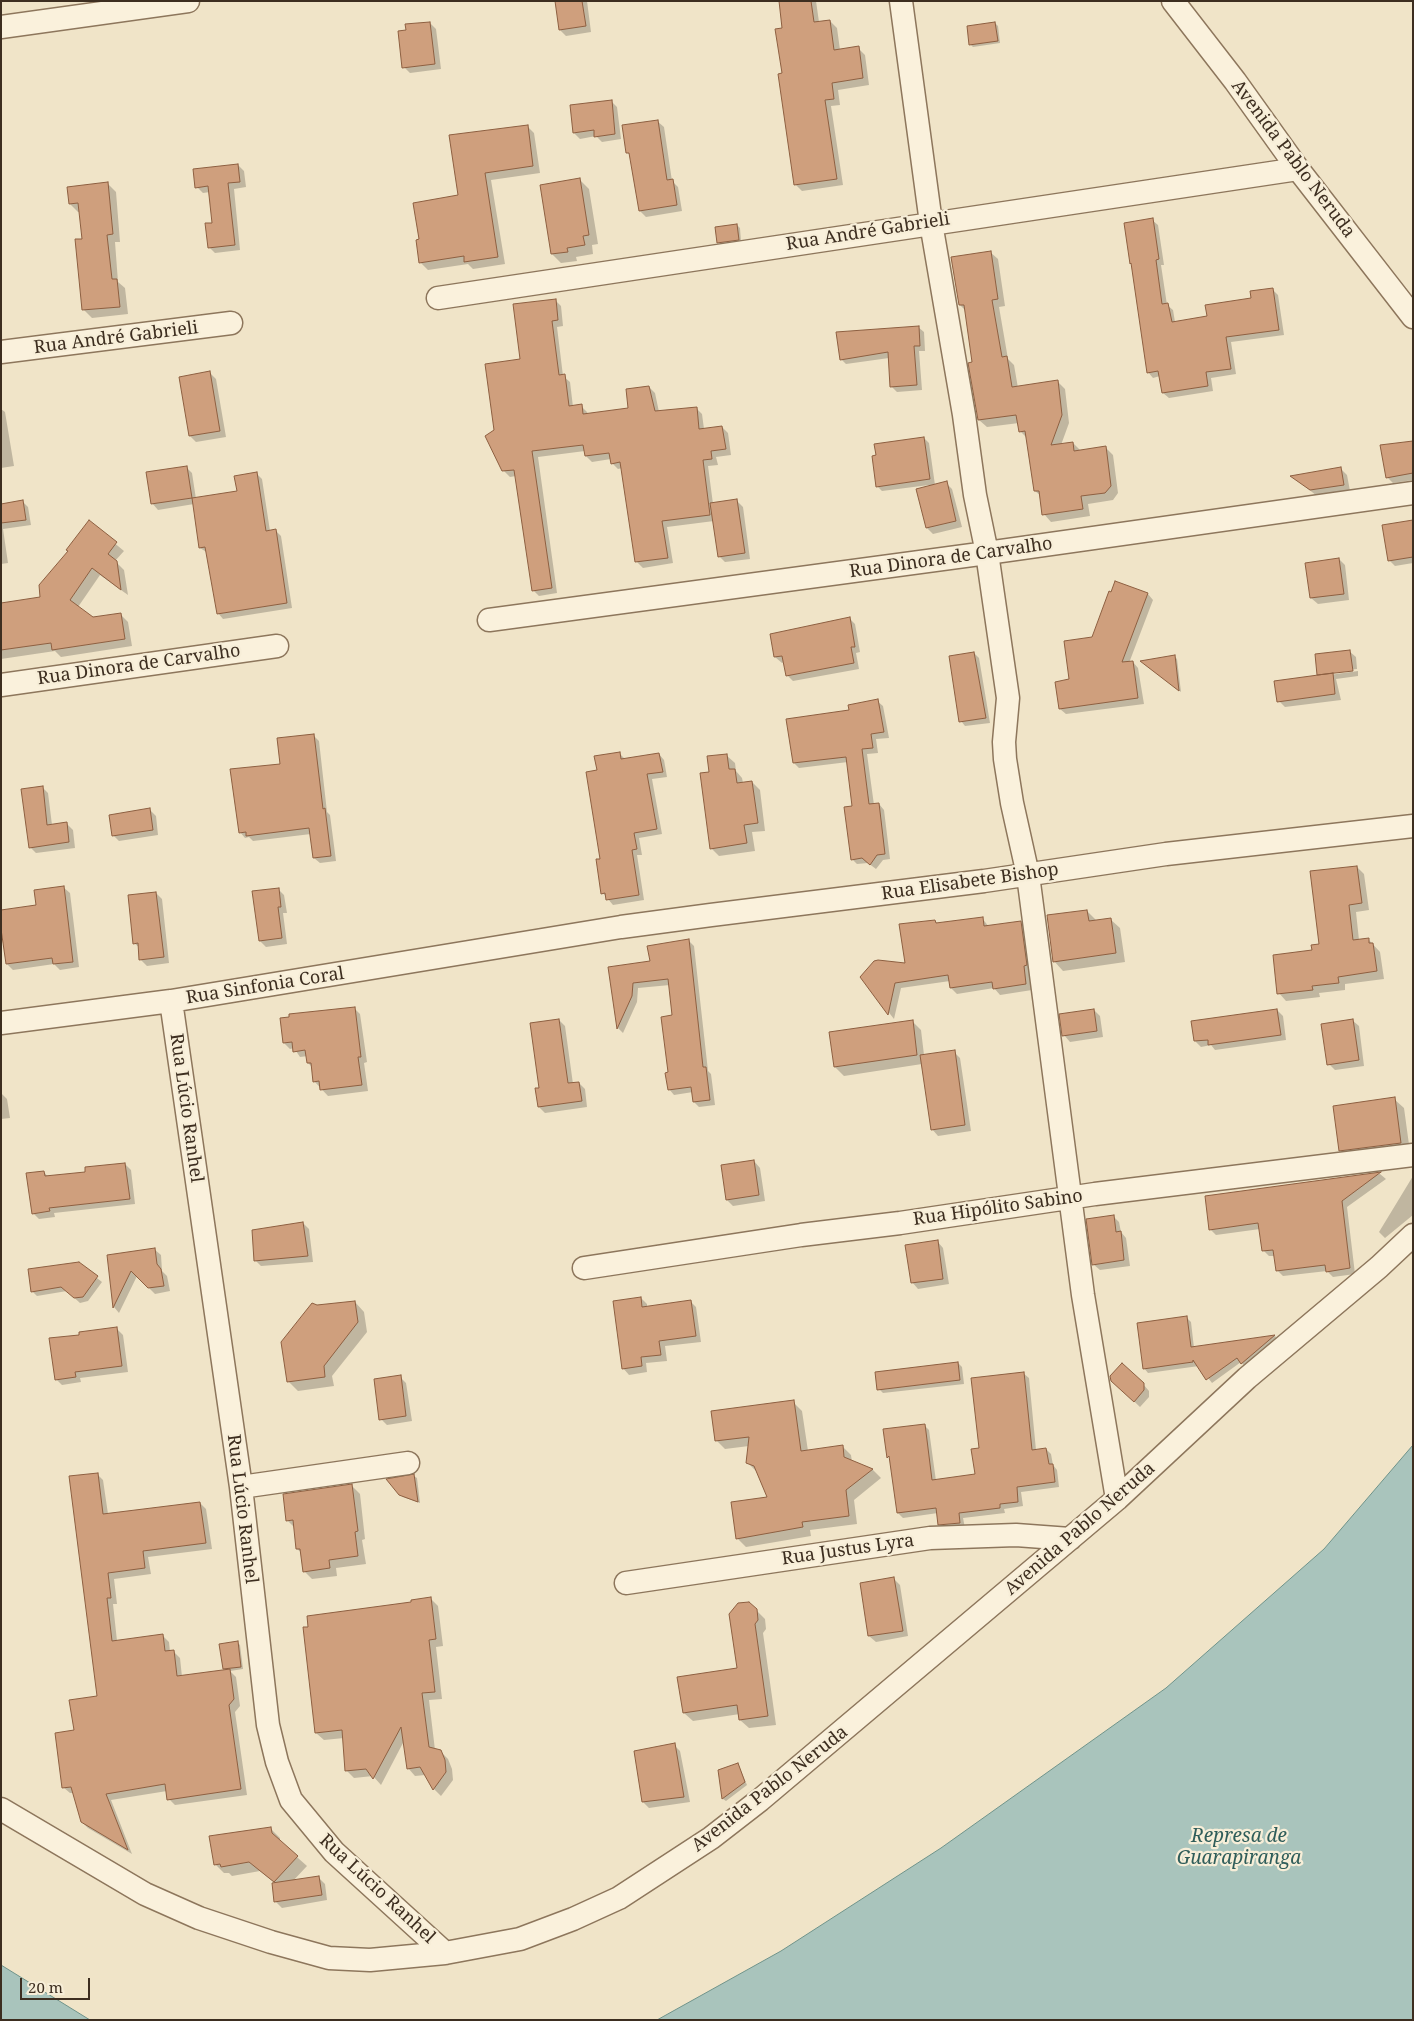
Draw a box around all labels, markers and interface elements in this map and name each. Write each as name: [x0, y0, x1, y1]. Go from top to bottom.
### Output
street label: Avenida Pablo Neruda: [1227, 76, 1359, 242]
street label: Rua André Gabrieli: [785, 208, 951, 256]
street label: Rua André Gabrieli: [33, 317, 199, 359]
street label: Rua Dinora de Carvalho: [848, 533, 1054, 583]
street label: Rua Dinora de Carvalho: [36, 640, 242, 690]
street label: Rua Elisabete Bishop: [880, 859, 1060, 905]
street label: Rua Sinfonia Coral: [184, 963, 346, 1009]
street label: Rua Lúcio Ranhel: [165, 1032, 207, 1184]
street label: Rua Hipólito Sabino: [912, 1185, 1084, 1231]
street label: Rua Lúcio Ranhel: [222, 1433, 262, 1585]
street label: Avenida Pablo Neruda: [1000, 1458, 1160, 1600]
street label: Rua Justus Lyra: [780, 1530, 916, 1570]
street label: Avenida Pablo Neruda: [688, 1721, 852, 1857]
water label: Represa de Guarapiranga: [1177, 1826, 1301, 1870]
street label: Rua Lúcio Ranhel: [315, 1830, 439, 1948]
scale bar: [22, 1968, 92, 2000]
text: 20 m: [28, 1977, 63, 1997]

